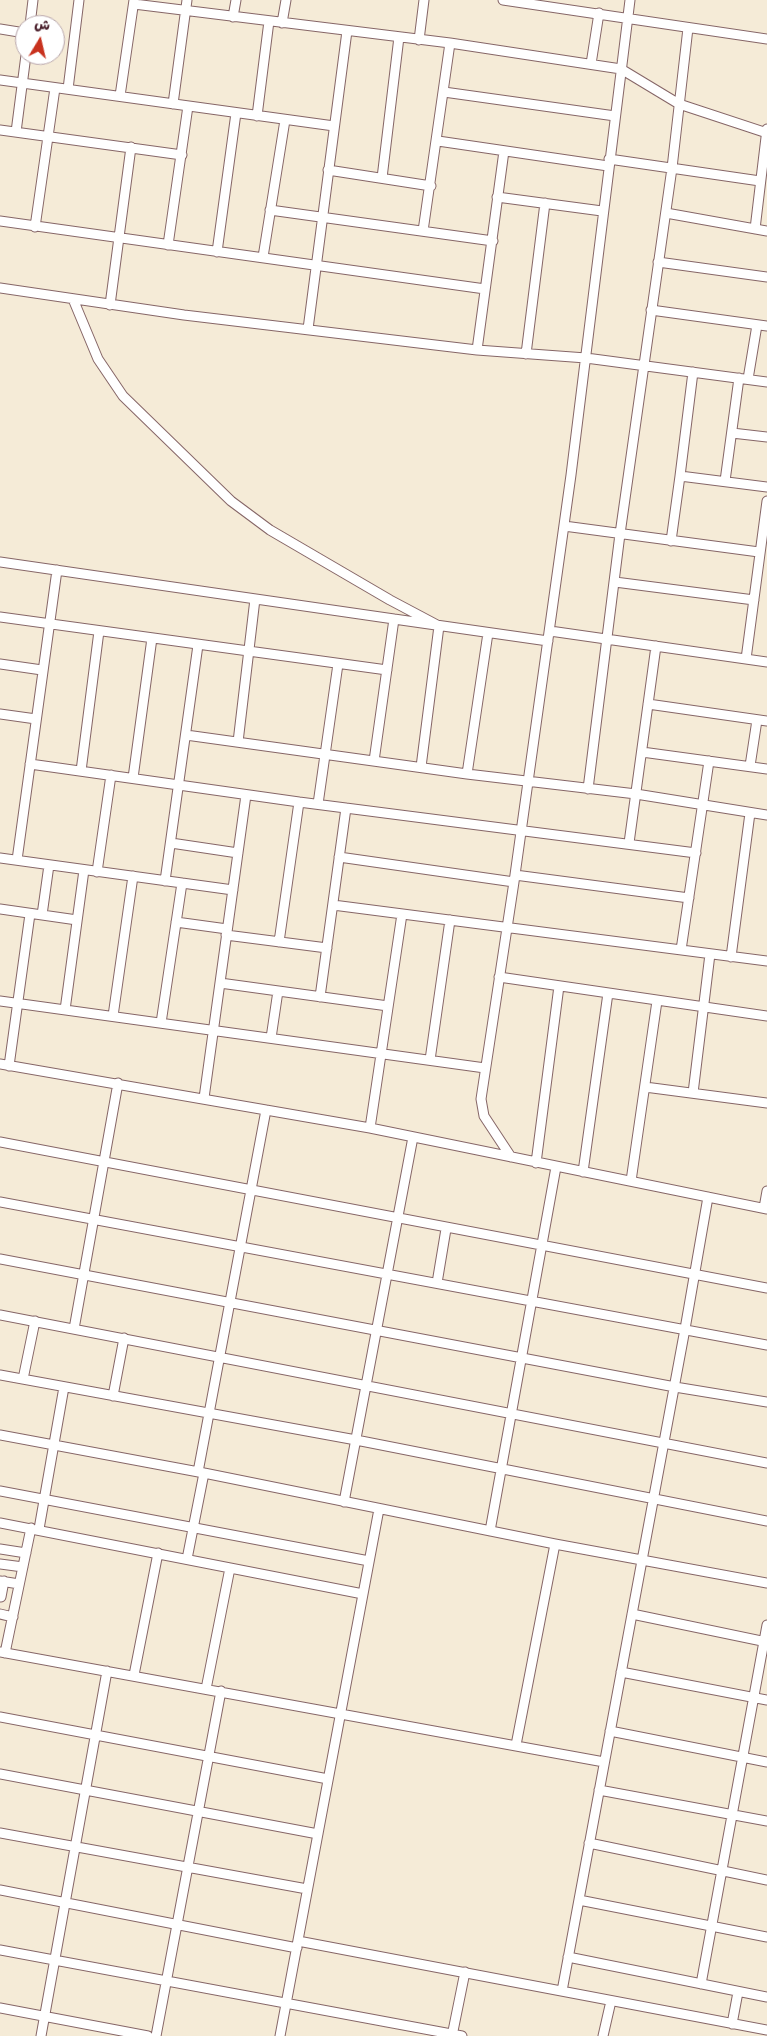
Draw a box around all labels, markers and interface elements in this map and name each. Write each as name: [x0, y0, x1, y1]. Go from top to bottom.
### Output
north arrow: [15, 15, 65, 65]
text: ش: [33, 15, 51, 37]

